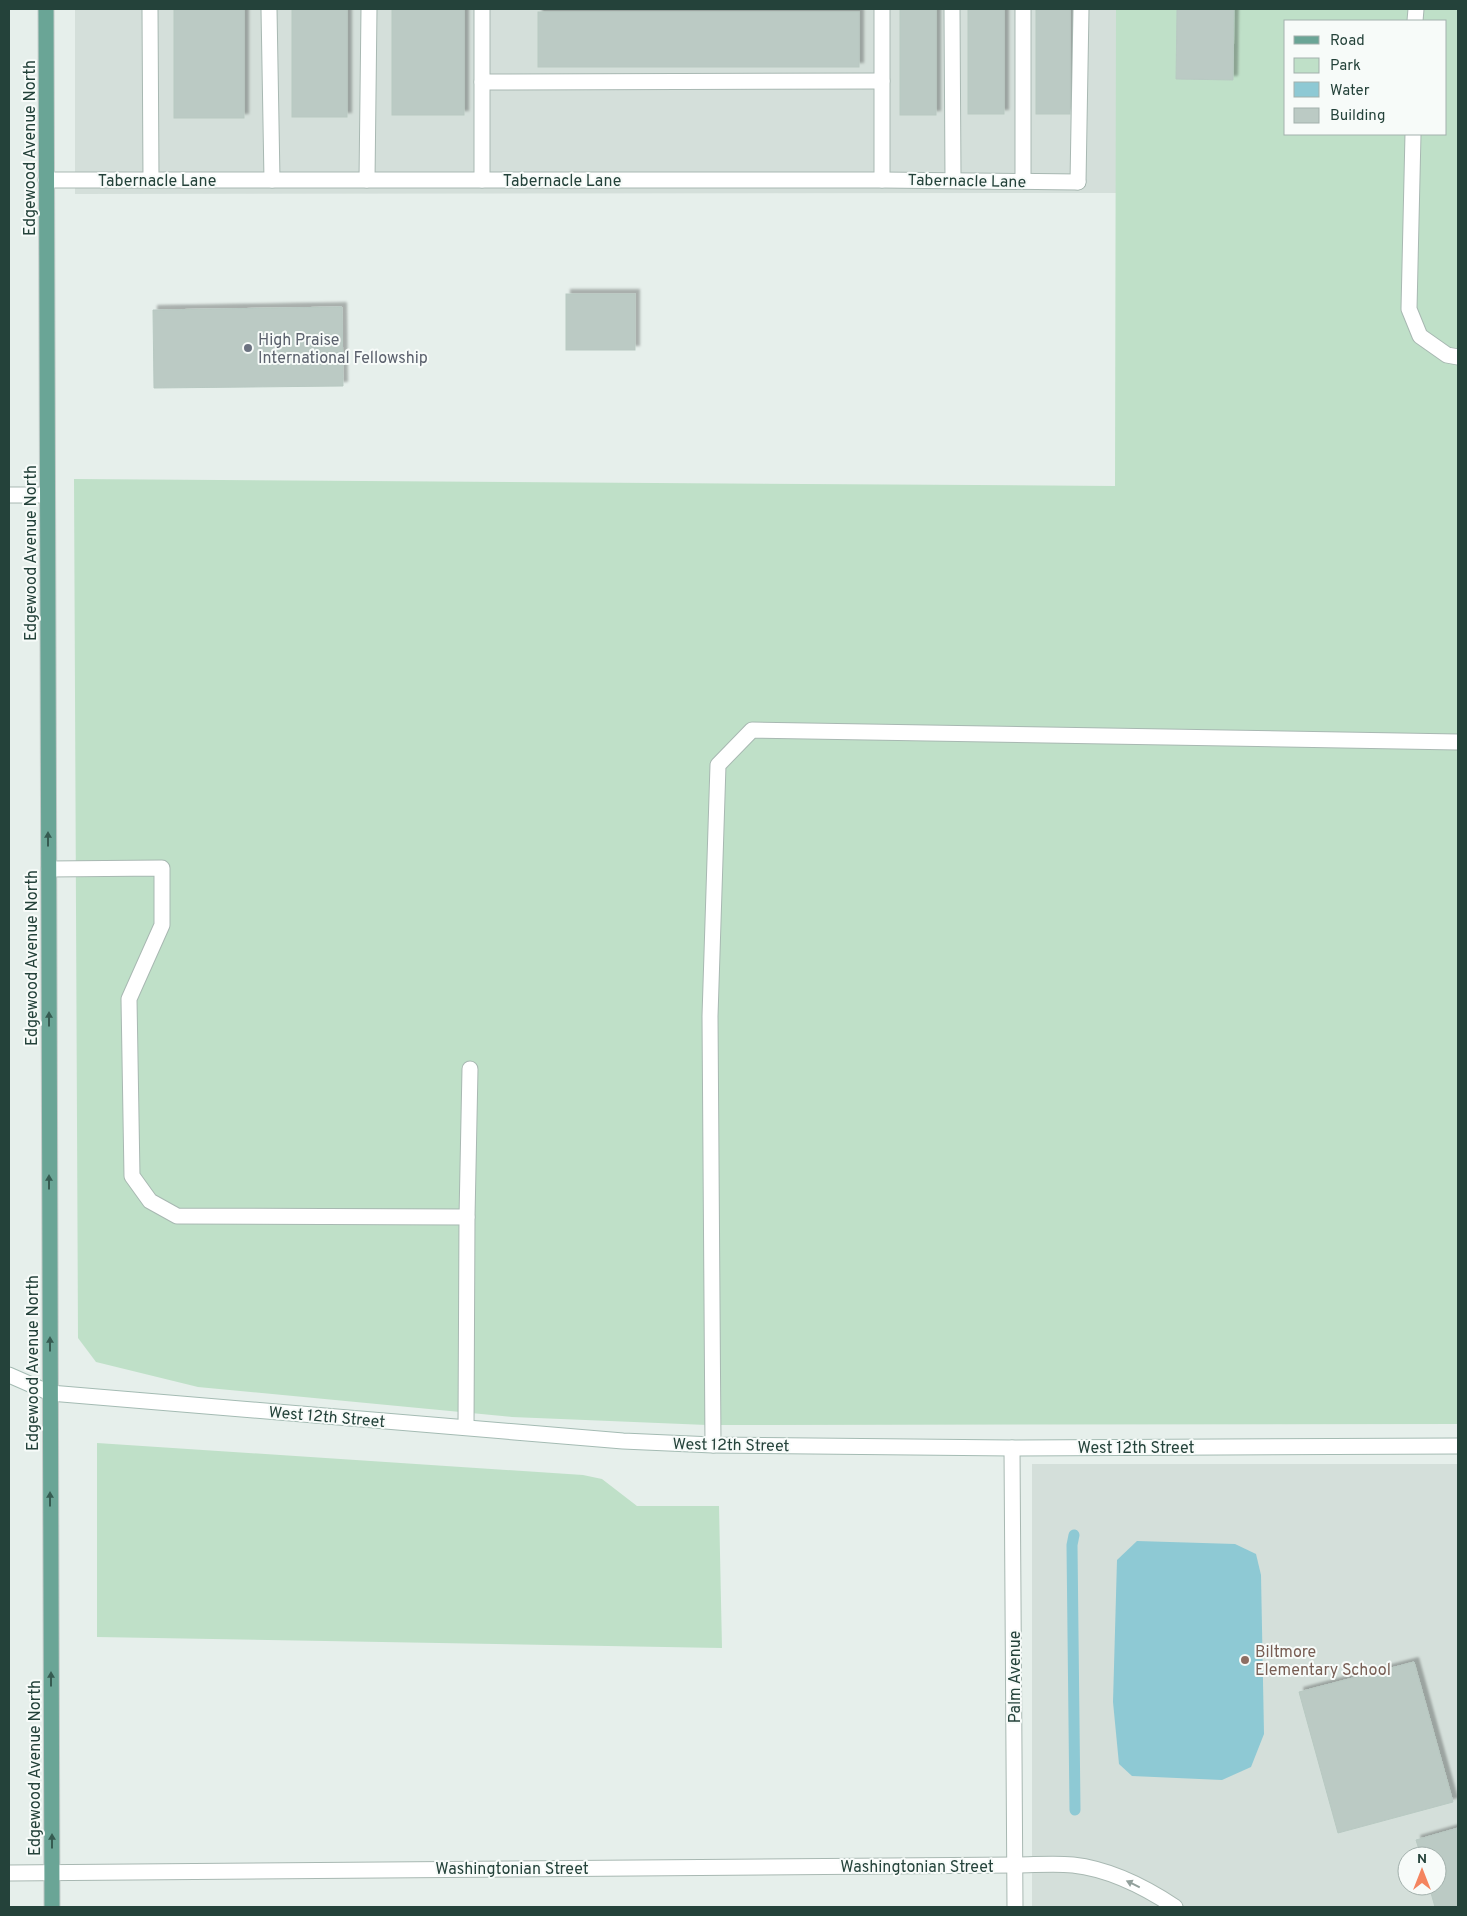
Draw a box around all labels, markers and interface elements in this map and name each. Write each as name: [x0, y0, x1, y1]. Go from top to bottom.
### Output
legend: [1284, 20, 1447, 135]
text: Road: [1330, 32, 1365, 51]
text: Park: [1330, 57, 1361, 76]
street label: Edgewood Avenue North: [21, 60, 41, 236]
text: Water: [1330, 82, 1370, 101]
text: Building: [1330, 107, 1385, 126]
street label: Tabernacle Lane: [908, 171, 1026, 193]
street label: Tabernacle Lane: [98, 172, 216, 192]
street label: Tabernacle Lane: [503, 172, 621, 192]
place label: High Praise International Fellowship: [258, 331, 428, 369]
marker: High Praise International Fellowship: [242, 342, 254, 354]
street label: Edgewood Avenue North: [22, 465, 42, 641]
one-way arrow: [44, 831, 52, 847]
street label: Edgewood Avenue North: [23, 870, 43, 1046]
one-way arrow: [45, 1011, 53, 1027]
one-way arrow: [45, 1173, 53, 1189]
street label: Edgewood Avenue North: [24, 1275, 44, 1451]
one-way arrow: [46, 1336, 54, 1352]
street label: West 12th Street: [268, 1403, 386, 1433]
street label: West 12th Street: [672, 1435, 790, 1457]
street label: West 12th Street: [1077, 1439, 1195, 1459]
one-way arrow: [46, 1491, 54, 1507]
street label: Palm Avenue: [1006, 1631, 1026, 1723]
place label: Biltmore Elementary School: [1255, 1643, 1391, 1681]
marker: Biltmore Elementary School: [1239, 1654, 1251, 1666]
one-way arrow: [47, 1670, 55, 1686]
street label: Edgewood Avenue North: [26, 1680, 46, 1856]
one-way arrow: [48, 1833, 56, 1849]
north arrow: [1397, 1846, 1447, 1896]
text: N: [1417, 1851, 1427, 1868]
street label: Washingtonian Street: [840, 1858, 994, 1878]
street label: Washingtonian Street: [435, 1860, 589, 1880]
one-way arrow: [1126, 1880, 1140, 1888]

